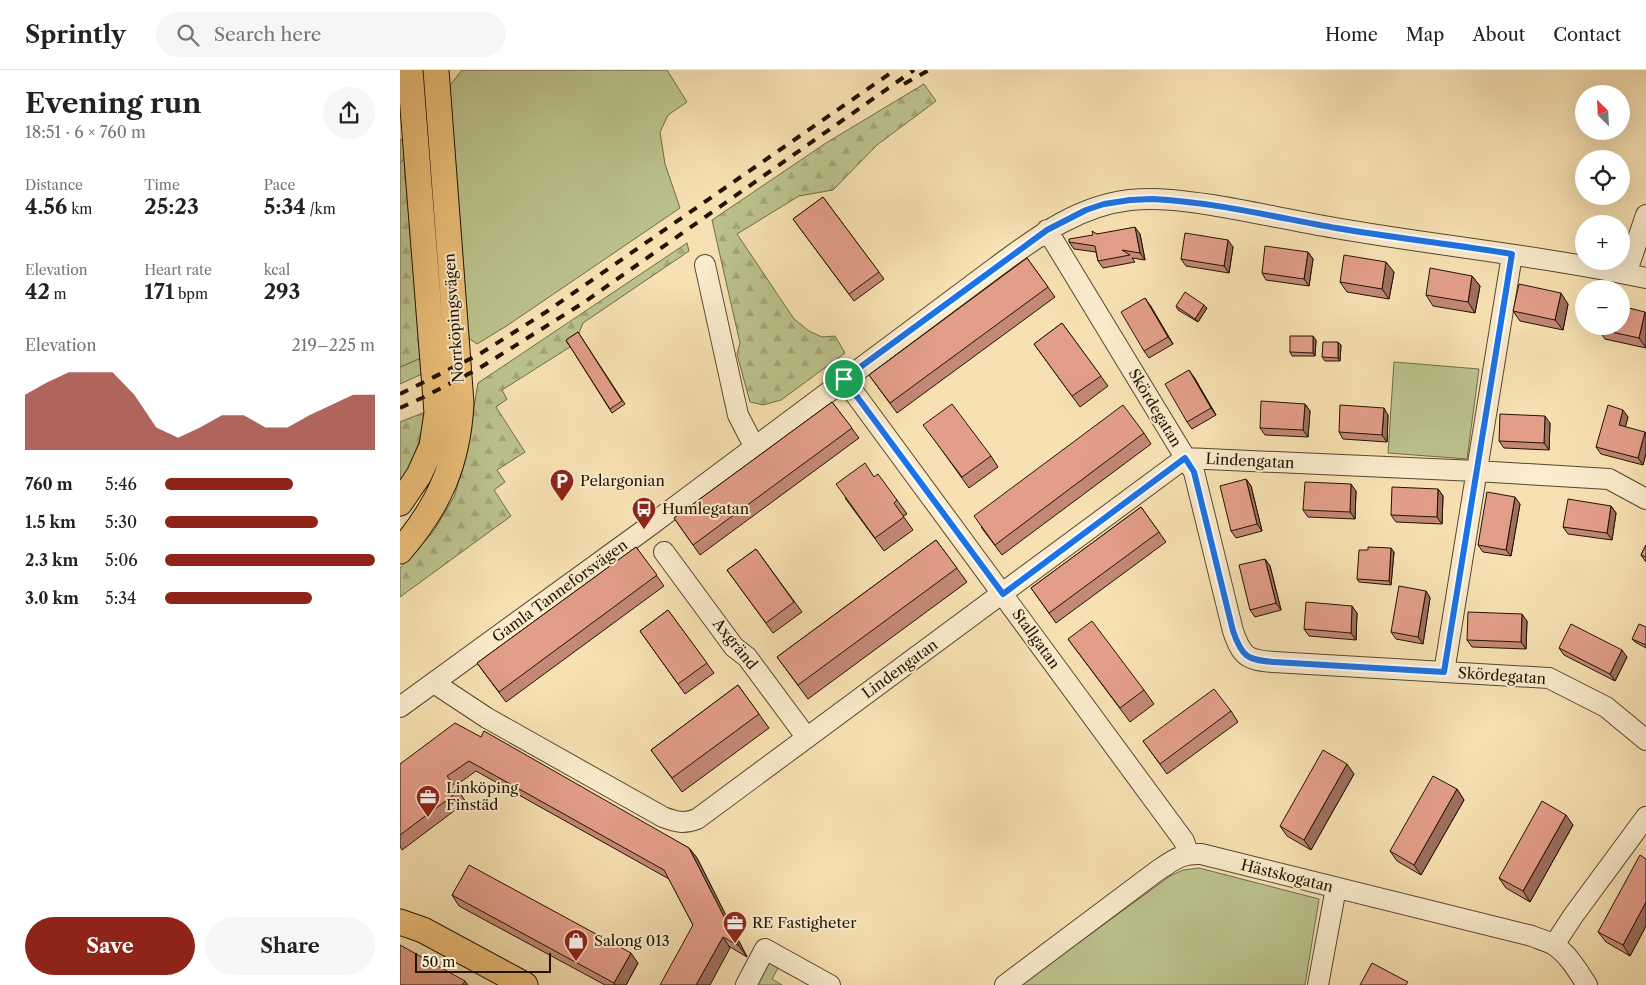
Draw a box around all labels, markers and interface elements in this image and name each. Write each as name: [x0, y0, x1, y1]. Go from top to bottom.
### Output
search box: [156, 12, 506, 57]
text: Sprintly: [25, 20, 126, 49]
icon: search: [174, 21, 202, 49]
text: Search here: [214, 23, 321, 46]
text: Home: [1325, 24, 1378, 46]
text: Map: [1406, 24, 1444, 46]
text: About: [1472, 24, 1525, 46]
text: Contact: [1553, 24, 1621, 46]
north arrow: [1575, 85, 1630, 140]
map controls: [1575, 85, 1630, 335]
text: Evening run: [25, 86, 201, 120]
button: share: [323, 87, 375, 139]
text: 18:51 · 6 × 760 m: [25, 122, 146, 142]
button: locate: [1575, 150, 1630, 205]
text: Distance: [25, 176, 83, 194]
text: Time: [144, 176, 180, 194]
text: Pace: [264, 176, 295, 194]
text: 4.56: [25, 194, 67, 219]
text: 25:23: [144, 194, 199, 219]
text: 5:34: [264, 194, 306, 219]
text: km: [67, 200, 92, 218]
text: /km: [306, 200, 336, 218]
button: +: [1575, 215, 1630, 270]
street label: Norrköpingsvägen: [439, 252, 468, 384]
text: Elevation: [25, 261, 88, 279]
text: Heart rate: [144, 261, 212, 279]
text: kcal: [264, 261, 290, 279]
text: 42: [25, 279, 50, 304]
text: 171: [144, 279, 174, 304]
text: 293: [264, 279, 300, 304]
button: −: [1575, 280, 1630, 335]
text: m: [50, 285, 67, 303]
text: bpm: [174, 285, 208, 303]
text: Elevation: [25, 335, 96, 355]
text: 219–225 m: [292, 335, 375, 355]
pin: [823, 358, 865, 400]
icon: arrive: [830, 365, 858, 393]
street label: Skördegatan: [1125, 365, 1187, 451]
street label: Lindengatan: [1205, 449, 1296, 472]
parking icon: Pelargonian: [549, 468, 575, 502]
place label: Pelargonian: [580, 471, 665, 490]
text: 760 m: [25, 474, 73, 494]
text: 5:46: [105, 474, 137, 494]
bus stop icon: Humlegatan: [631, 496, 657, 530]
place label: Humlegatan: [662, 499, 750, 518]
text: 1.5 km: [25, 512, 76, 532]
text: 5:30: [105, 512, 137, 532]
street label: Gamla Tanneforsvägen: [488, 535, 632, 646]
text: 2.3 km: [25, 550, 78, 570]
text: 5:06: [105, 550, 138, 570]
text: 3.0 km: [25, 588, 79, 608]
text: 5:34: [105, 588, 136, 608]
street label: Stallgatan: [1008, 605, 1065, 673]
street label: Axgränd: [708, 613, 762, 673]
street label: Lindengatan: [858, 634, 942, 702]
street label: Skördegatan: [1457, 663, 1547, 688]
place label: Linköping Finstäd: [446, 778, 518, 814]
office icon: Linköping Finstäd: [415, 784, 441, 818]
street label: Hästskogatan: [1239, 855, 1336, 896]
office icon: RE Fastigheter: [722, 910, 748, 944]
place label: RE Fastigheter: [752, 913, 857, 932]
button: Save: [25, 917, 195, 975]
button: Share: [205, 917, 375, 975]
shop icon: Salong 013: [563, 928, 589, 962]
place label: Salong 013: [594, 931, 670, 950]
scale bar: [415, 950, 551, 973]
text: 50 m: [422, 953, 455, 971]

